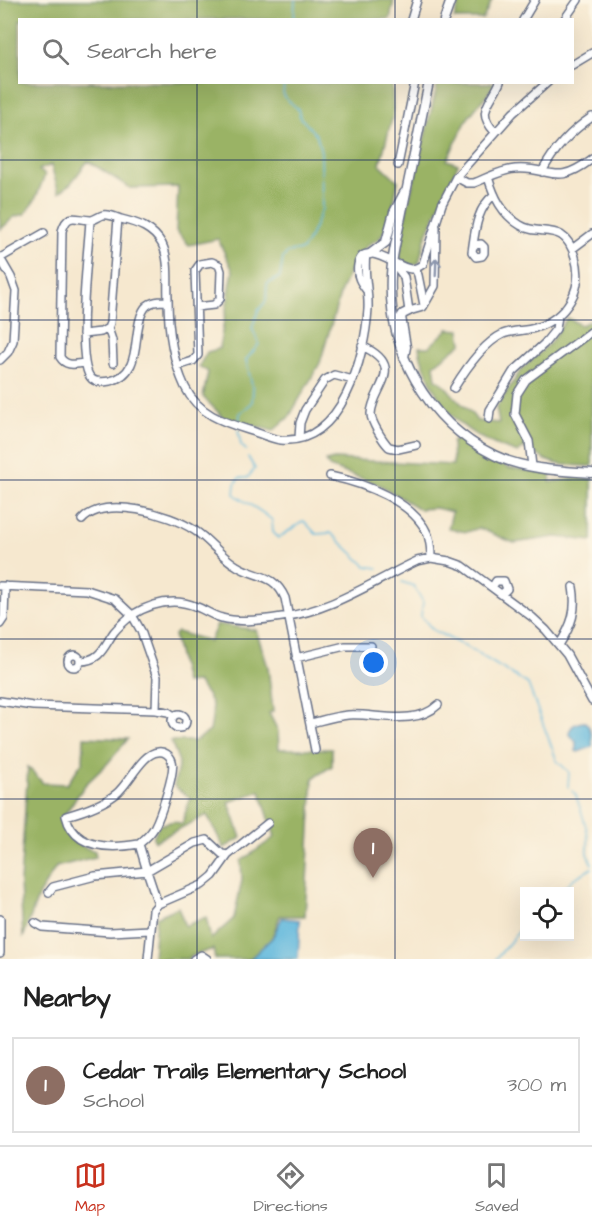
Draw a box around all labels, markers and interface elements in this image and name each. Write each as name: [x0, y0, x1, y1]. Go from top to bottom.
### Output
search box: [18, 18, 574, 84]
icon: search: [39, 35, 72, 68]
text: Search here: [87, 36, 217, 67]
one-way arrow: [430, 258, 442, 278]
your location: [359, 648, 388, 677]
pin: 1: [354, 828, 392, 878]
map controls: [520, 887, 574, 941]
button: locate: [520, 887, 574, 941]
text: Nearby: [24, 980, 111, 1016]
text: Cedar Trails Elementary School: [83, 1056, 406, 1087]
text: 1: [44, 1071, 47, 1099]
text: 300 m: [507, 1071, 566, 1099]
text: School: [83, 1087, 144, 1115]
tab: Map: [74, 1159, 107, 1217]
tab: Directions: [254, 1159, 328, 1217]
tab: Saved: [475, 1159, 518, 1217]

